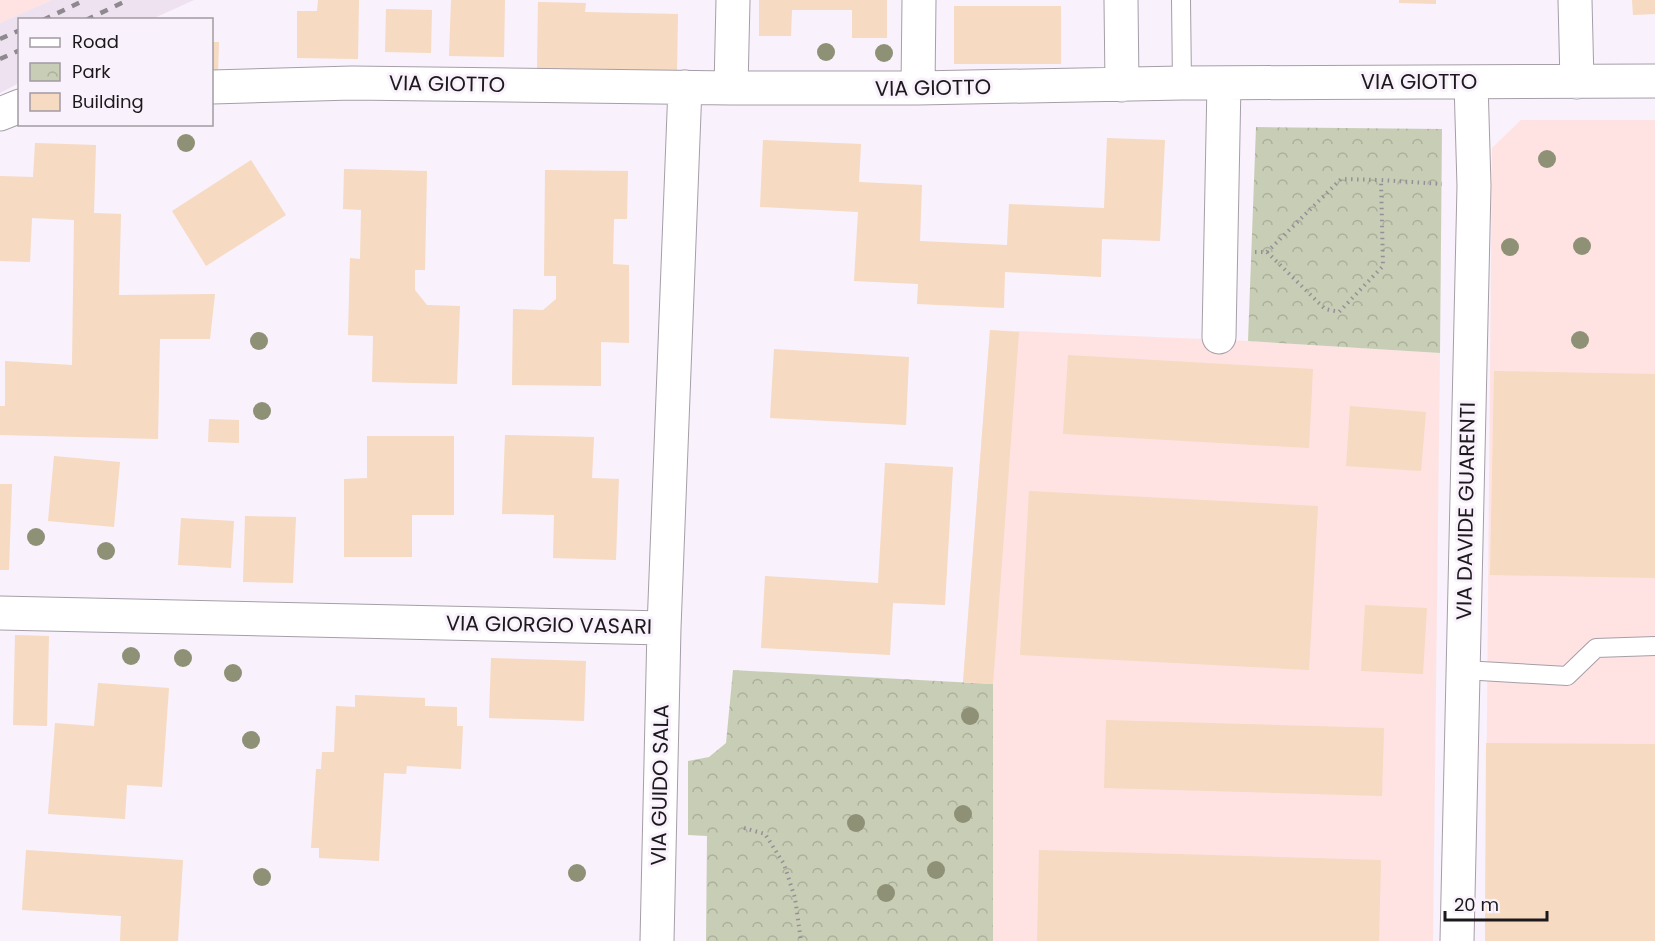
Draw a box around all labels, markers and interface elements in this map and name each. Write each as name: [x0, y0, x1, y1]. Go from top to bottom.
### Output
legend: [18, 18, 213, 126]
text: Road: [72, 29, 119, 54]
text: Park: [72, 59, 111, 84]
street label: VIA GIOTTO: [1361, 67, 1477, 96]
street label: VIA GIOTTO: [389, 68, 505, 99]
street label: VIA GIOTTO: [875, 72, 991, 103]
text: Building: [72, 89, 144, 114]
street label: VIA DAVIDE GUARENTI: [1449, 402, 1482, 620]
street label: VIA GIORGIO VASARI: [446, 608, 652, 641]
street label: VIA GUIDO SALA: [644, 704, 675, 866]
scale bar: [1445, 884, 1547, 922]
text: 20 m: [1454, 892, 1499, 917]

